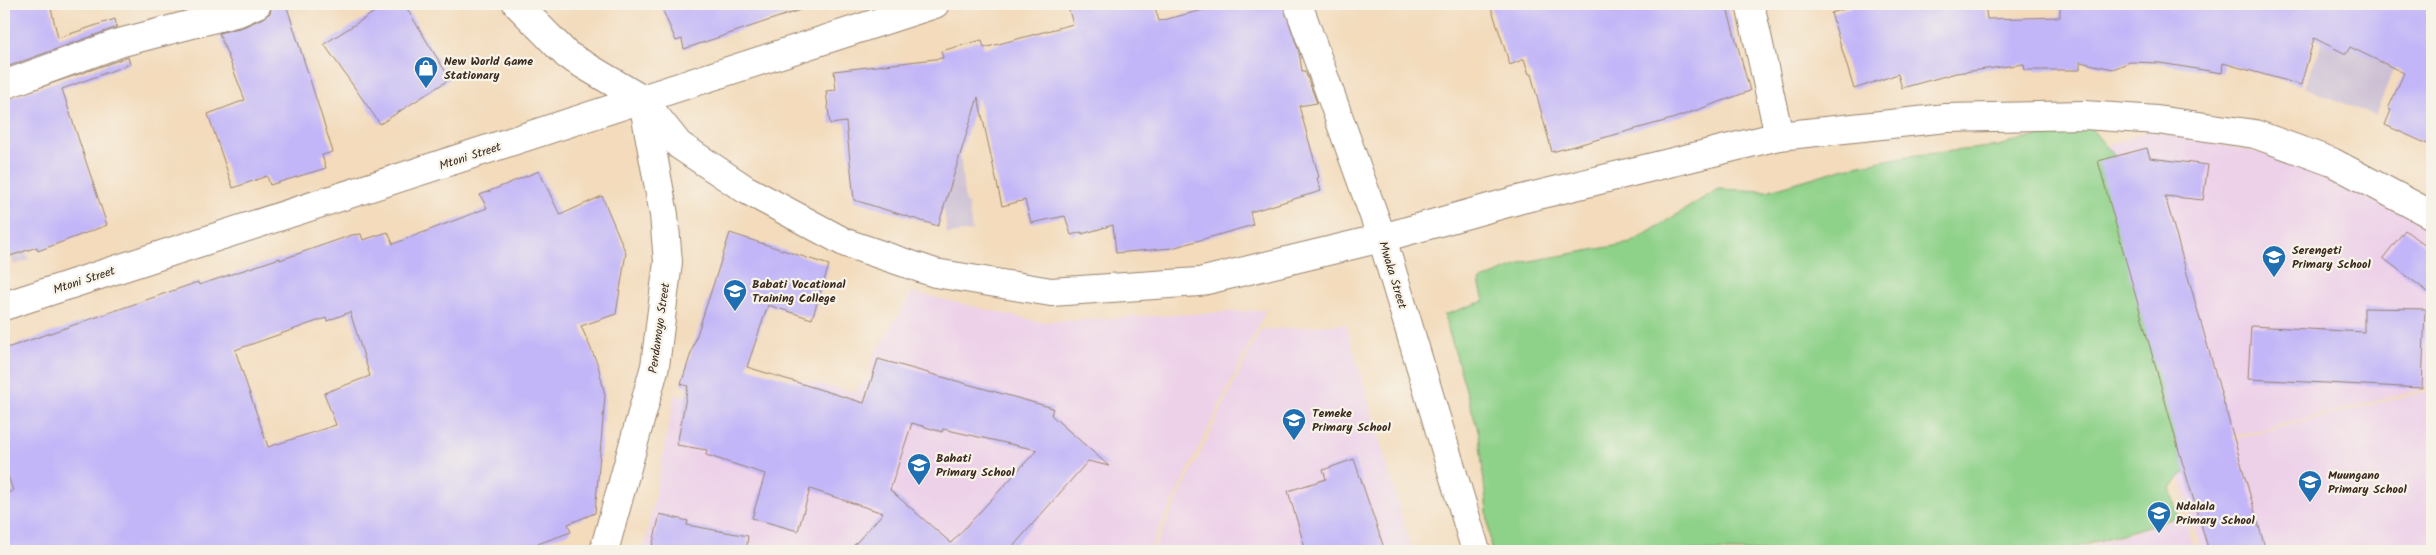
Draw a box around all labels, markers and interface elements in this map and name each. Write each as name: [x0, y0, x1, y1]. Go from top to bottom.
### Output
place label: New World Game Stationary: [444, 52, 533, 85]
shop icon: New World Game Stationary: [413, 55, 439, 89]
street label: Mtoni Street: [437, 137, 504, 175]
street label: Mwaka Street: [1373, 239, 1412, 312]
place label: Serengeti Primary School: [2292, 241, 2371, 274]
school or university icon: Serengeti Primary School: [2261, 244, 2287, 278]
street label: Mtoni Street: [51, 261, 118, 299]
place label: Babati Vocational Training College: [752, 275, 846, 308]
school or university icon: Babati Vocational Training College: [722, 278, 748, 312]
street label: Pendamoyo Street: [644, 281, 675, 375]
place label: Temeke Primary School: [1312, 404, 1391, 437]
school or university icon: Temeke Primary School: [1281, 407, 1307, 441]
place label: Bahati Primary School: [936, 449, 1015, 482]
school or university icon: Bahati Primary School: [906, 452, 932, 486]
place label: Muungano Primary School: [2328, 466, 2407, 499]
school or university icon: Muungano Primary School: [2297, 469, 2323, 503]
place label: Ndalala Primary School: [2176, 497, 2255, 530]
school or university icon: Ndalala Primary School: [2146, 500, 2172, 534]

